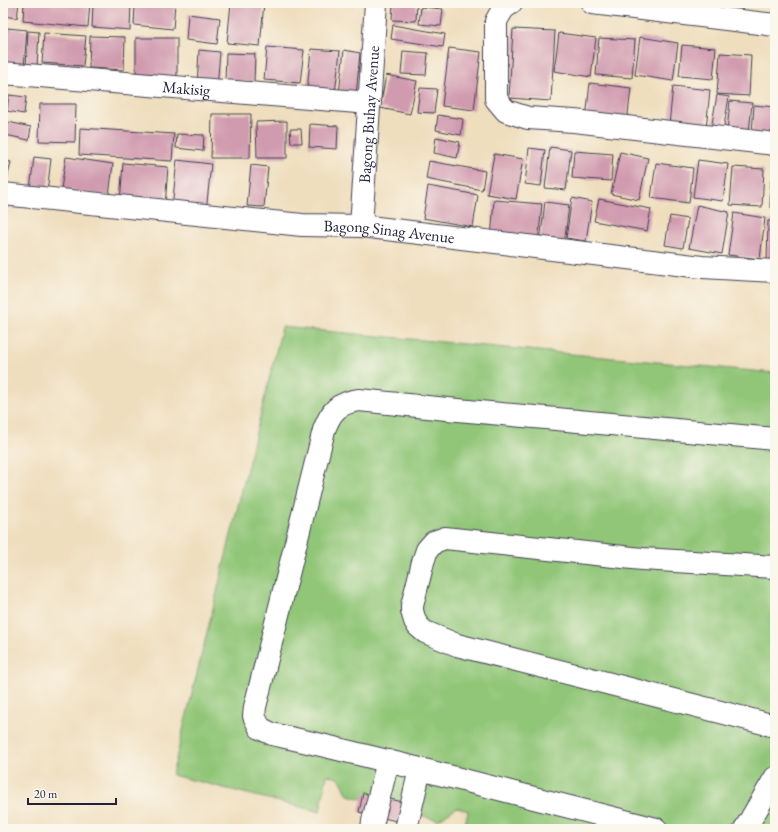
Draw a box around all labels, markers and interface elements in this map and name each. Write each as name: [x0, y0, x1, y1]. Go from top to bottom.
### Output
street label: Bagong Buhay Avenue: [353, 45, 384, 184]
street label: Makisig: [162, 76, 212, 100]
street label: Bagong Sinag Avenue: [323, 215, 456, 248]
scale bar: [28, 780, 116, 806]
text: 20 m: [34, 786, 58, 802]

